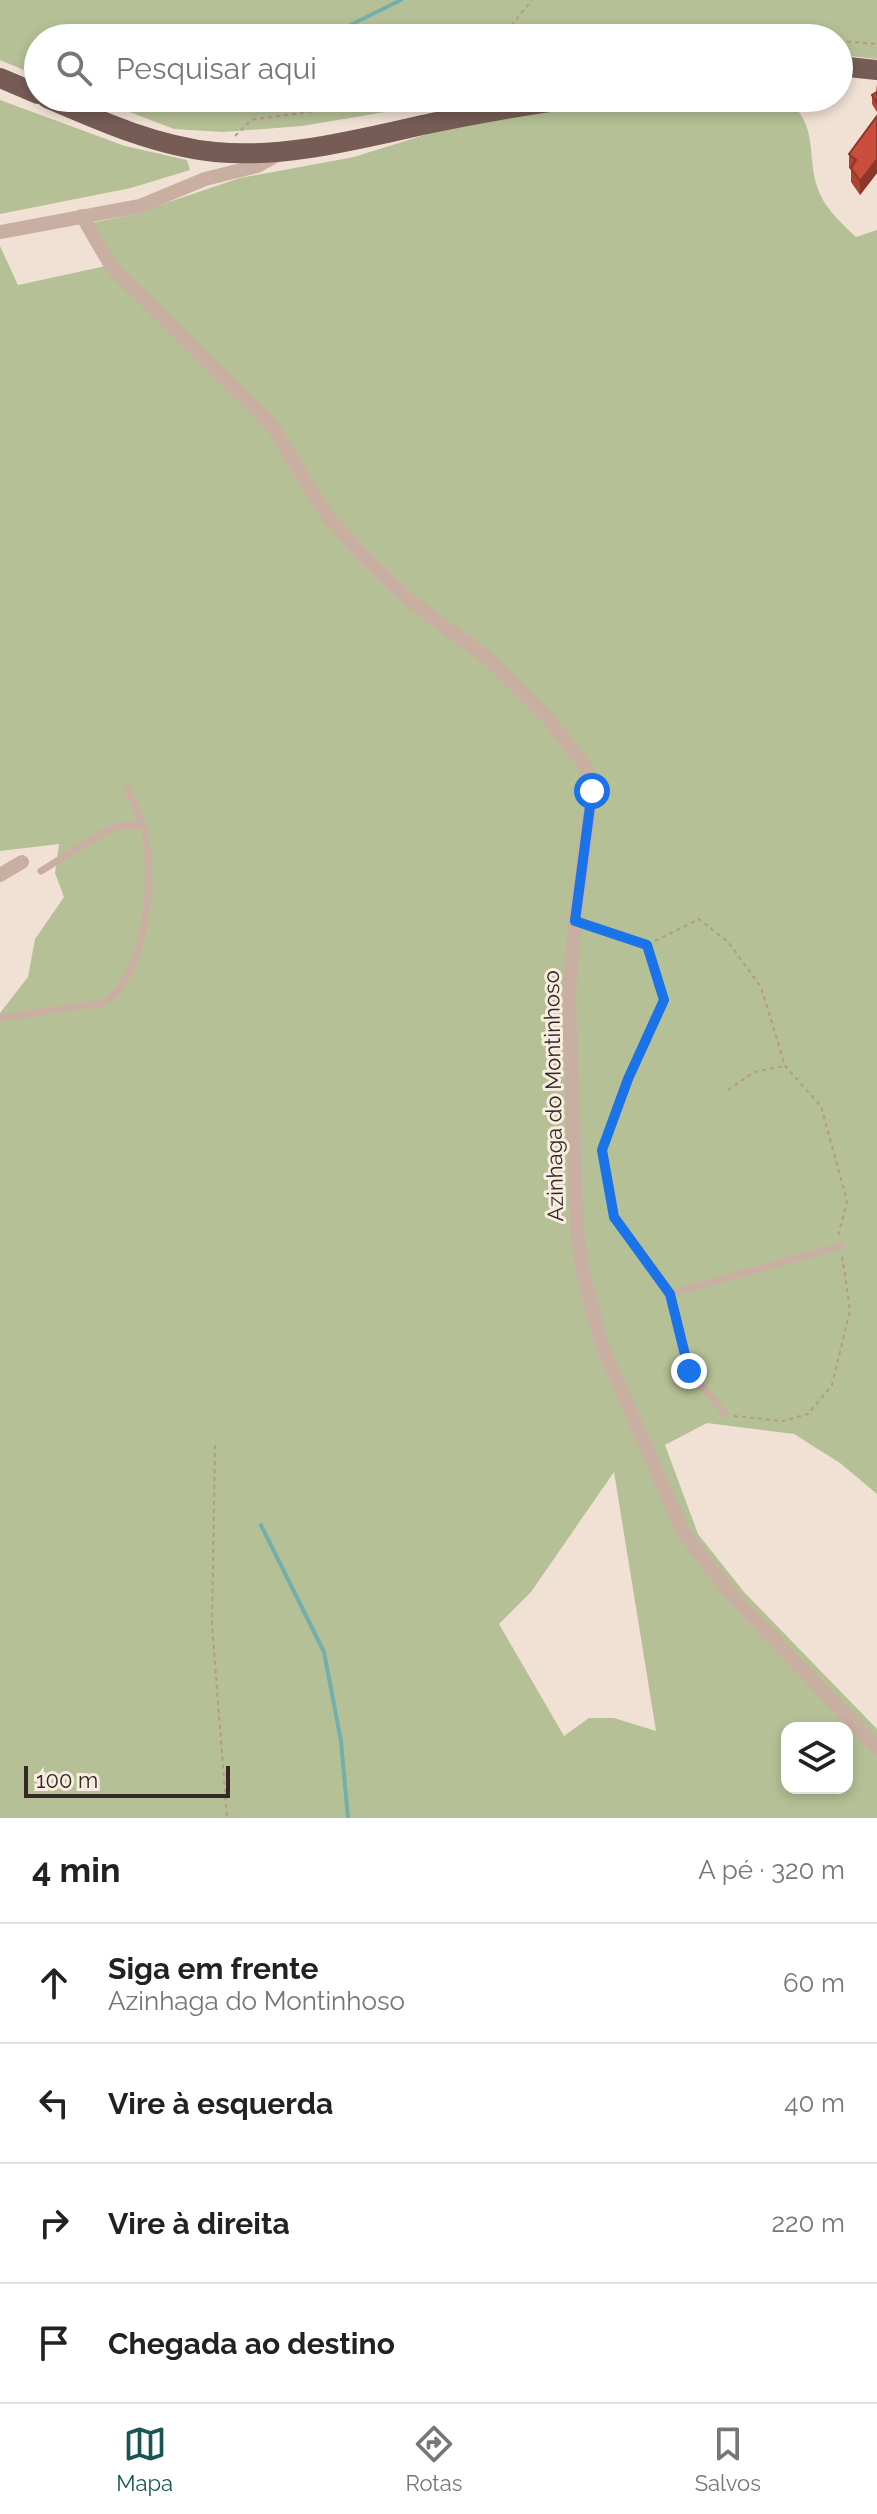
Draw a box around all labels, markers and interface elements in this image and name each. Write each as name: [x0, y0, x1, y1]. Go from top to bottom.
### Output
search box: [24, 24, 853, 112]
icon: search: [52, 46, 96, 90]
text: Pesquisar aqui: [116, 51, 317, 86]
route start: [574, 773, 610, 809]
street label: Azinhaga do Montinhoso: [538, 970, 568, 1222]
route end: [671, 1353, 707, 1389]
map controls: [781, 1722, 853, 1794]
button: layers: [781, 1722, 853, 1794]
scale bar: [24, 1762, 230, 1798]
text: 100 m: [36, 1767, 98, 1793]
text: 4 min: [32, 1850, 120, 1890]
text: A pé · 320 m: [698, 1855, 845, 1885]
text: Siga em frente: [108, 1951, 318, 1986]
icon: ahead: [32, 1961, 76, 2005]
text: 60 m: [783, 1968, 845, 1998]
text: Azinhaga do Montinhoso: [108, 1986, 405, 2016]
icon: left: [32, 2081, 76, 2125]
text: Vire à esquerda: [108, 2086, 333, 2121]
text: 40 m: [784, 2088, 845, 2118]
icon: right: [32, 2201, 76, 2245]
text: Vire à direita: [108, 2206, 290, 2241]
text: 220 m: [771, 2208, 845, 2238]
icon: arrive: [32, 2321, 76, 2365]
text: Chegada ao destino: [108, 2326, 395, 2361]
tab: Mapa: [116, 2422, 173, 2496]
tab: Rotas: [405, 2422, 462, 2496]
tab: Salvos: [695, 2422, 761, 2496]

